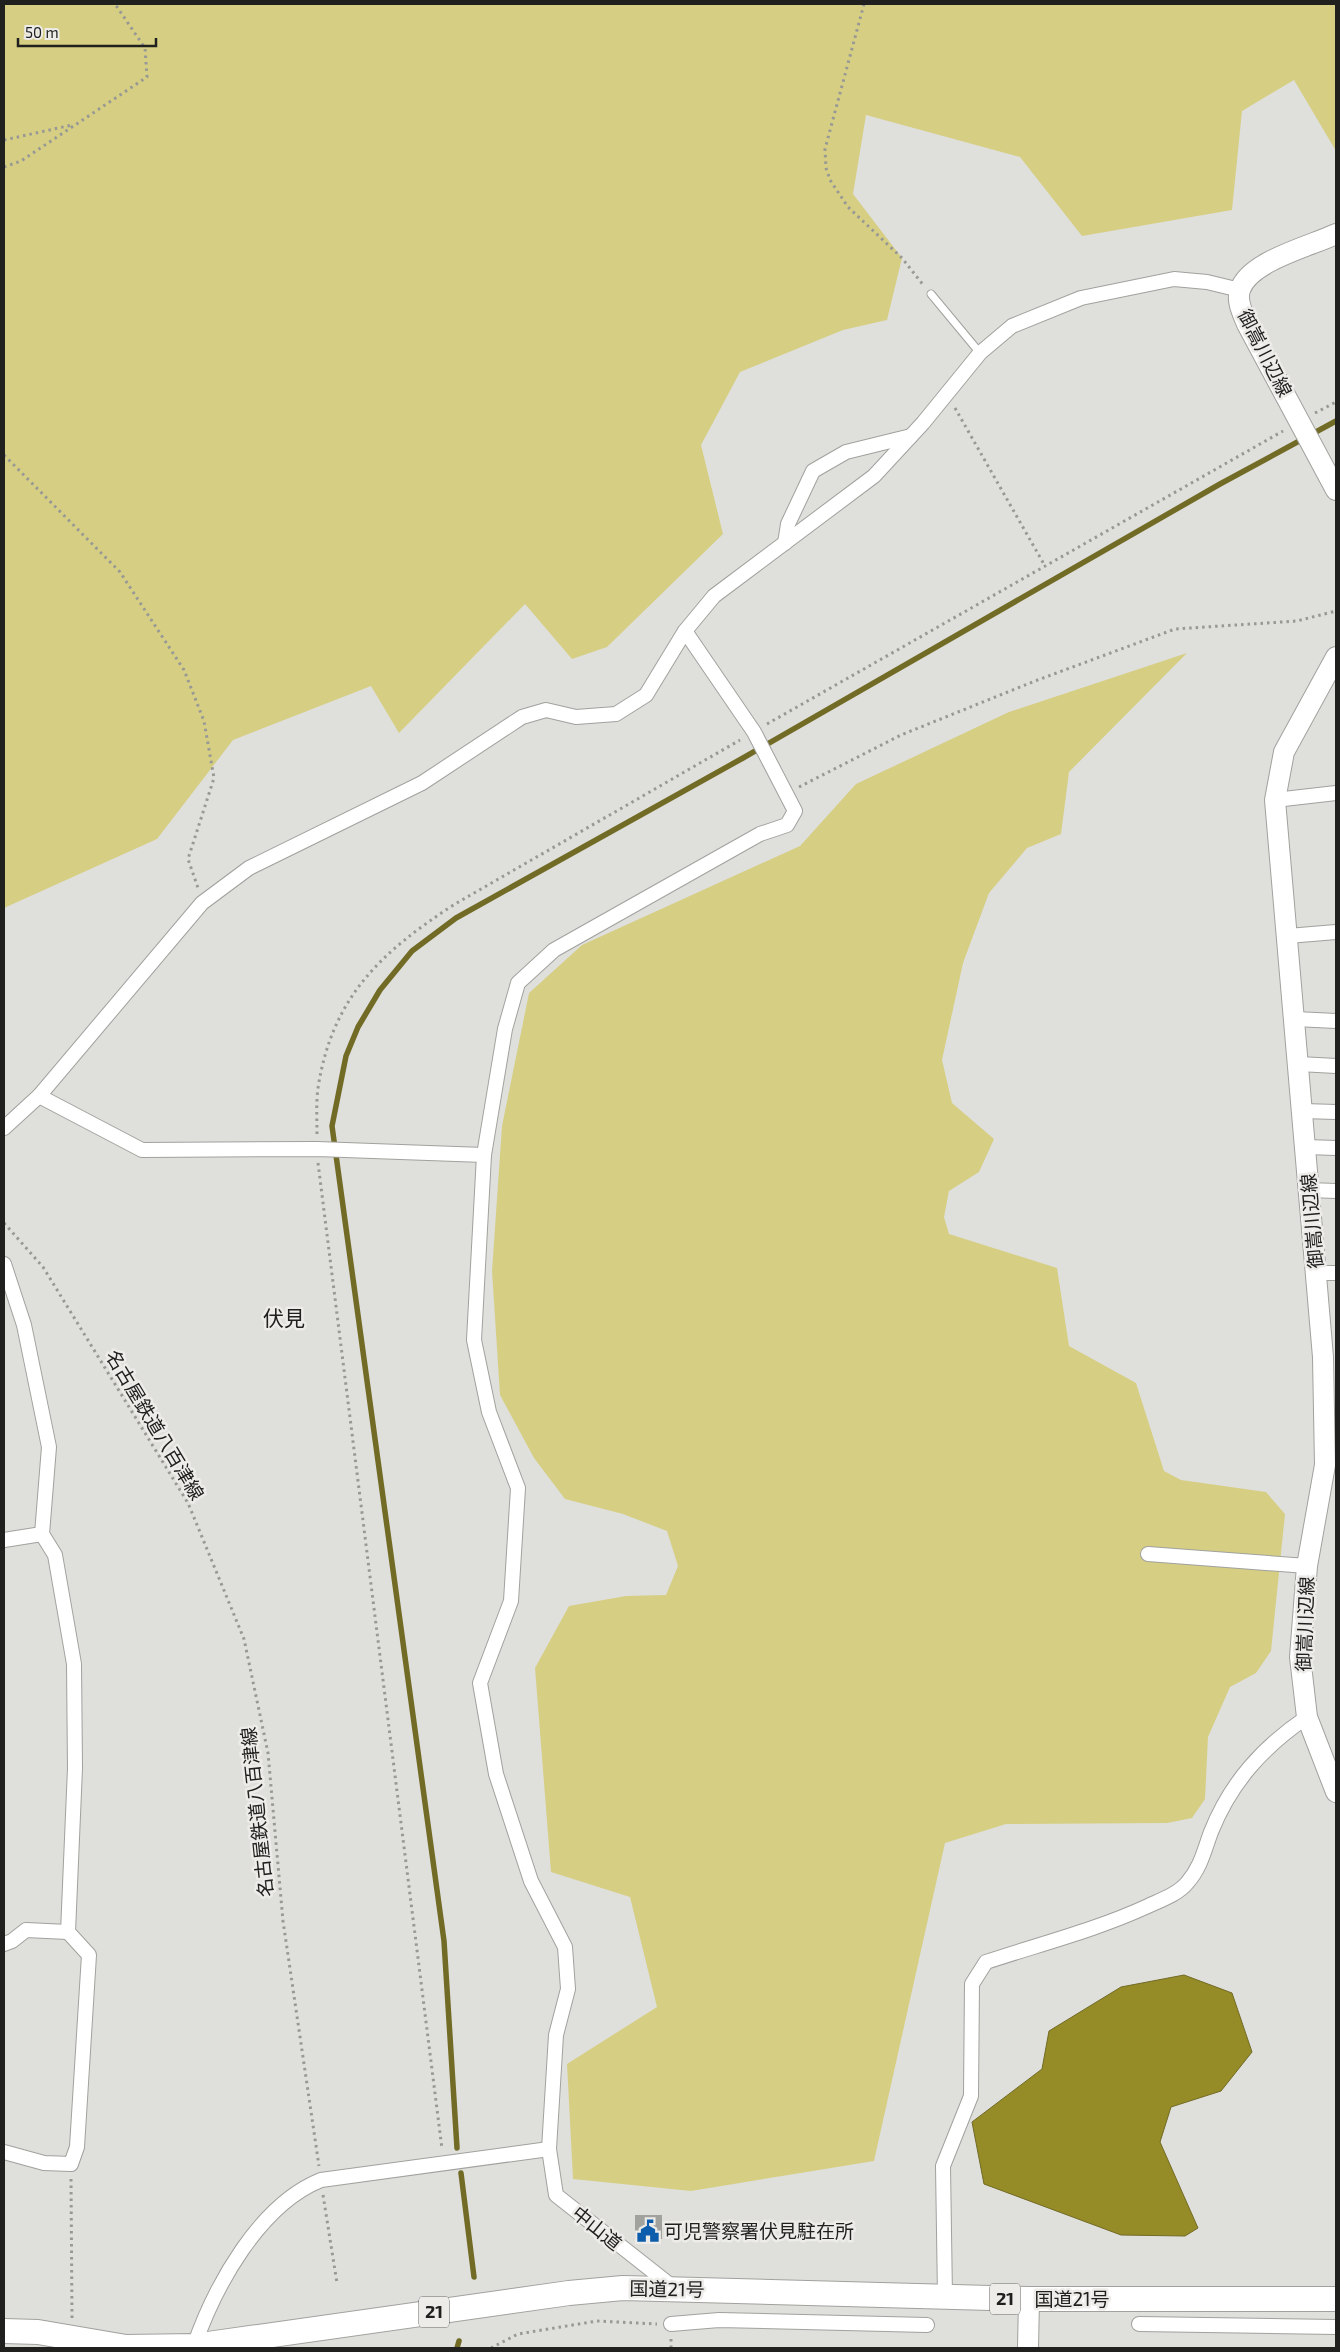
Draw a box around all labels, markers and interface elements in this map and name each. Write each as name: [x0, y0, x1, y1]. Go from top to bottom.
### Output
scale bar: [18, 15, 155, 47]
text: 50 m: [25, 23, 59, 41]
street label: 御嵩川辺線: [1234, 305, 1297, 400]
street label: 御嵩川辺線: [1296, 1173, 1327, 1269]
district label: 伏見: [263, 1305, 305, 1330]
street label: 名古屋鉄道八百津線: [102, 1346, 209, 1504]
street label: 御嵩川辺線: [1291, 1576, 1318, 1672]
street label: 名古屋鉄道八百津線: [236, 1726, 277, 1898]
street label: 中山道: [568, 2201, 627, 2254]
public building icon: 可児警察署伏見駐在所: [635, 2218, 661, 2244]
place label: 可児警察署伏見駐在所: [664, 2219, 854, 2242]
street label: 国道21号: [629, 2276, 705, 2301]
road number: 21: [990, 2284, 1020, 2314]
street label: 国道21号: [1034, 2287, 1110, 2310]
road number: 21: [419, 2296, 449, 2328]

